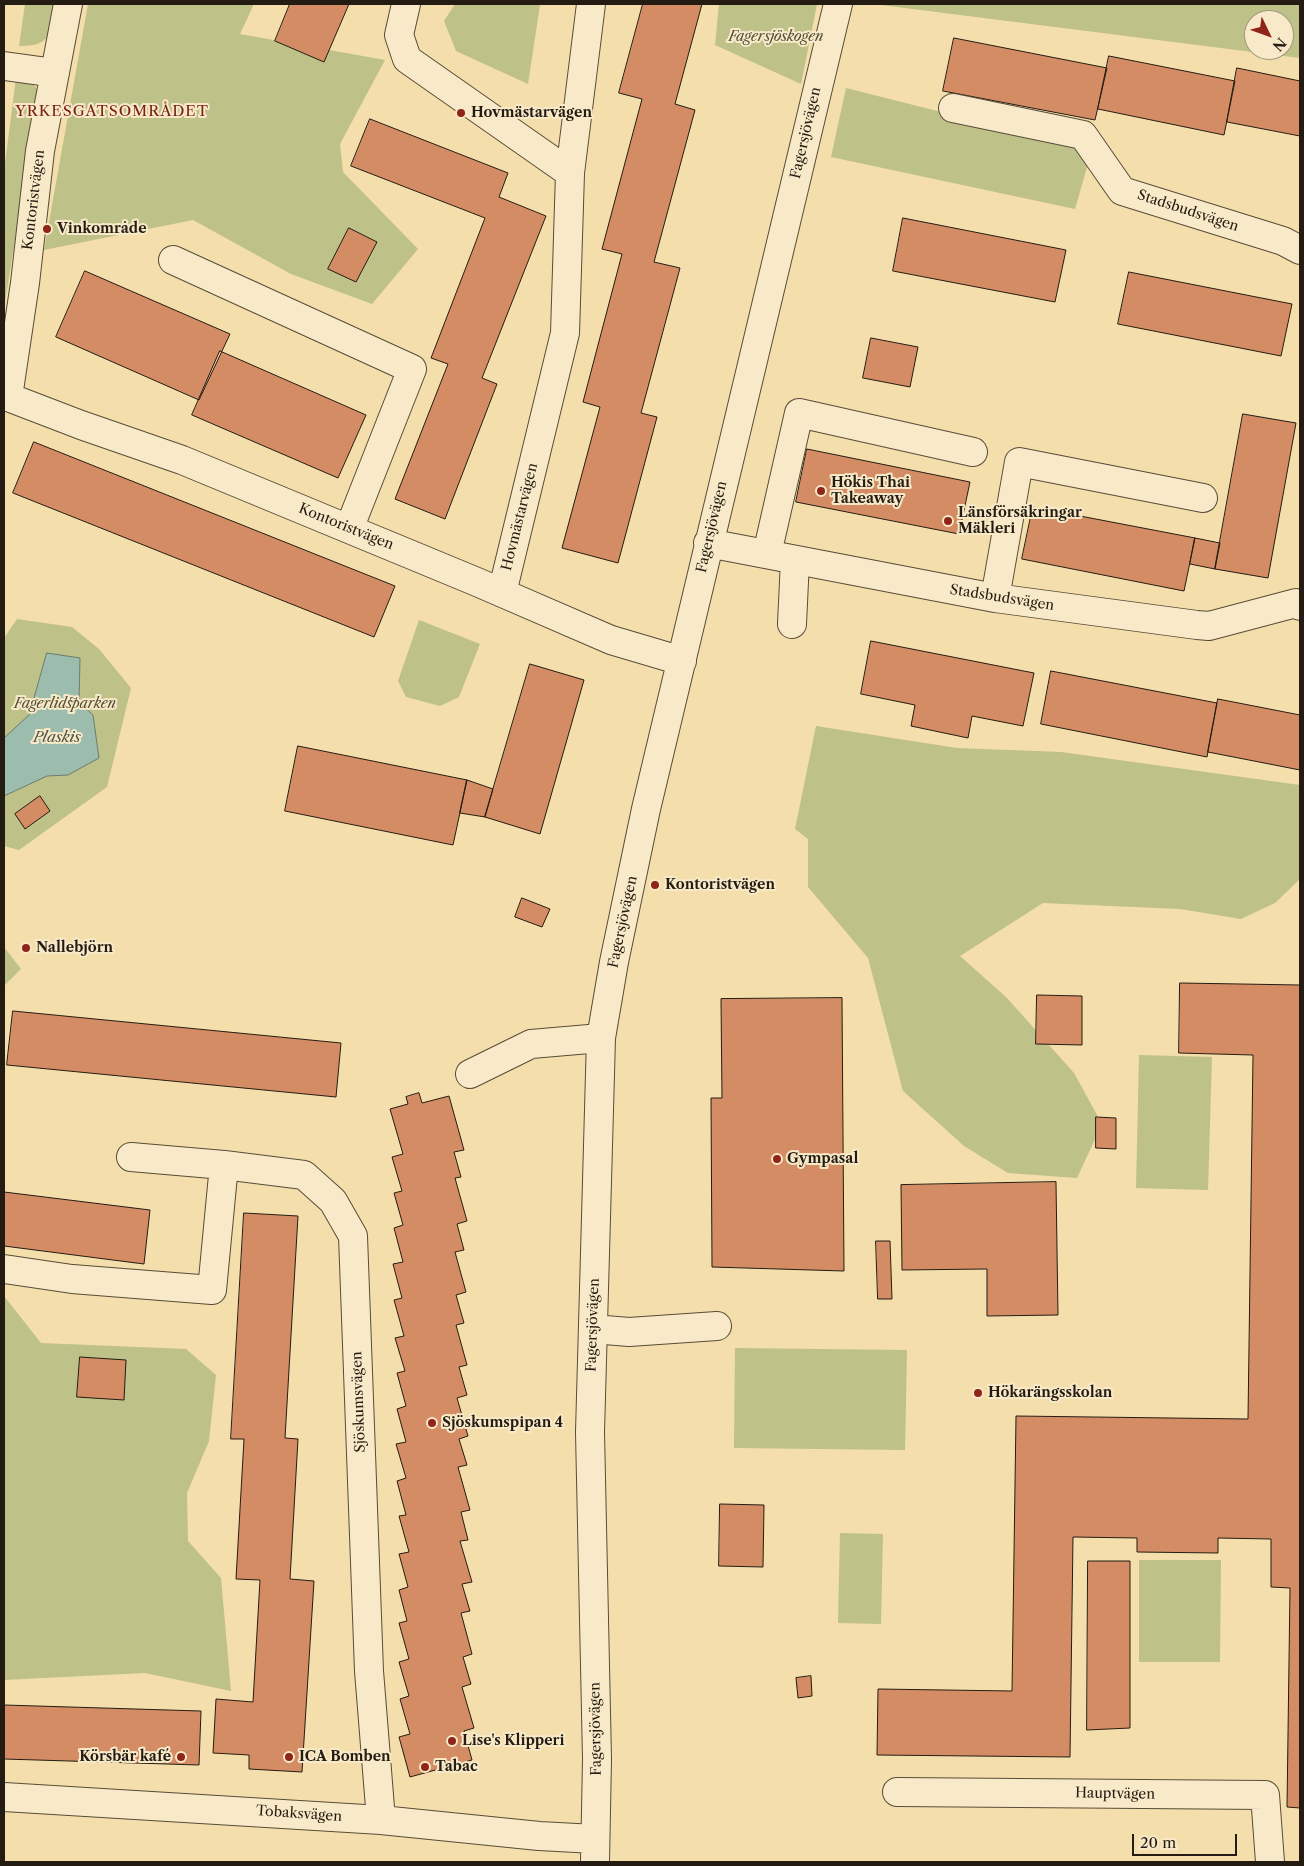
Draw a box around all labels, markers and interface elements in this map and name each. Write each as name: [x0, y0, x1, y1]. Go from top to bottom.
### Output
north arrow: [1244, 10, 1294, 60]
park label: Fagersjöskogen: [728, 29, 824, 45]
text: N: [1269, 34, 1290, 55]
street label: Fagersjövägen: [787, 85, 825, 181]
district label: YRKESGATSOMRÅDET: [13, 103, 211, 121]
place label: Hovmästarvägen: [471, 105, 592, 121]
marker: Hovmästarvägen: [455, 107, 467, 119]
street label: Kontoristvägen: [20, 149, 48, 251]
street label: Stadsbudsvägen: [1135, 187, 1241, 235]
place label: Vinkområde: [57, 221, 147, 237]
marker: Vinkområde: [41, 223, 53, 235]
street label: Hovmästarvägen: [498, 461, 542, 573]
place label: Hökis Thai Takeaway: [831, 475, 910, 508]
street label: Fagersjövägen: [693, 479, 731, 575]
marker: Hökis Thai Takeaway: [815, 485, 827, 497]
street label: Kontoristvägen: [296, 500, 396, 554]
place label: Länsförsäkringar Mäkleri: [958, 505, 1082, 538]
marker: Länsförsäkringar Mäkleri: [942, 515, 954, 527]
street label: Stadsbudsvägen: [949, 581, 1055, 615]
park label: Fagerlidsparken: [14, 696, 116, 712]
water label: Plaskis: [33, 729, 81, 747]
street label: Fagersjövägen: [605, 874, 641, 970]
place label: Kontoristvägen: [665, 877, 775, 893]
marker: Kontoristvägen: [649, 879, 661, 891]
place label: Nallebjörn: [36, 940, 113, 956]
marker: Nallebjörn: [20, 942, 32, 954]
place label: Gympasal: [787, 1151, 858, 1167]
marker: Gympasal: [771, 1153, 783, 1165]
street label: Fagersjövägen: [583, 1278, 603, 1372]
street label: Sjöskumsvägen: [349, 1351, 369, 1453]
place label: Hökarängsskolan: [988, 1385, 1112, 1401]
marker: Hökarängsskolan: [972, 1387, 984, 1399]
place label: Sjöskumspipan 4: [442, 1415, 563, 1431]
marker: Sjöskumspipan 4: [426, 1417, 438, 1429]
street label: Fagersjövägen: [587, 1682, 605, 1776]
place label: Lise's Klipperi: [462, 1733, 564, 1749]
marker: Lise's Klipperi: [446, 1735, 458, 1747]
place label: Körsbär kafé: [79, 1749, 171, 1765]
place label: ICA Bomben: [299, 1749, 391, 1765]
marker: Körsbär kafé: [175, 1751, 187, 1763]
marker: ICA Bomben: [283, 1751, 295, 1763]
place label: Tabac: [435, 1759, 478, 1775]
marker: Tabac: [419, 1761, 431, 1773]
street label: Hauptvägen: [1075, 1785, 1155, 1803]
street label: Tobaksvägen: [255, 1803, 343, 1825]
scale bar: [1134, 1824, 1239, 1856]
text: 20 m: [1140, 1833, 1176, 1852]

